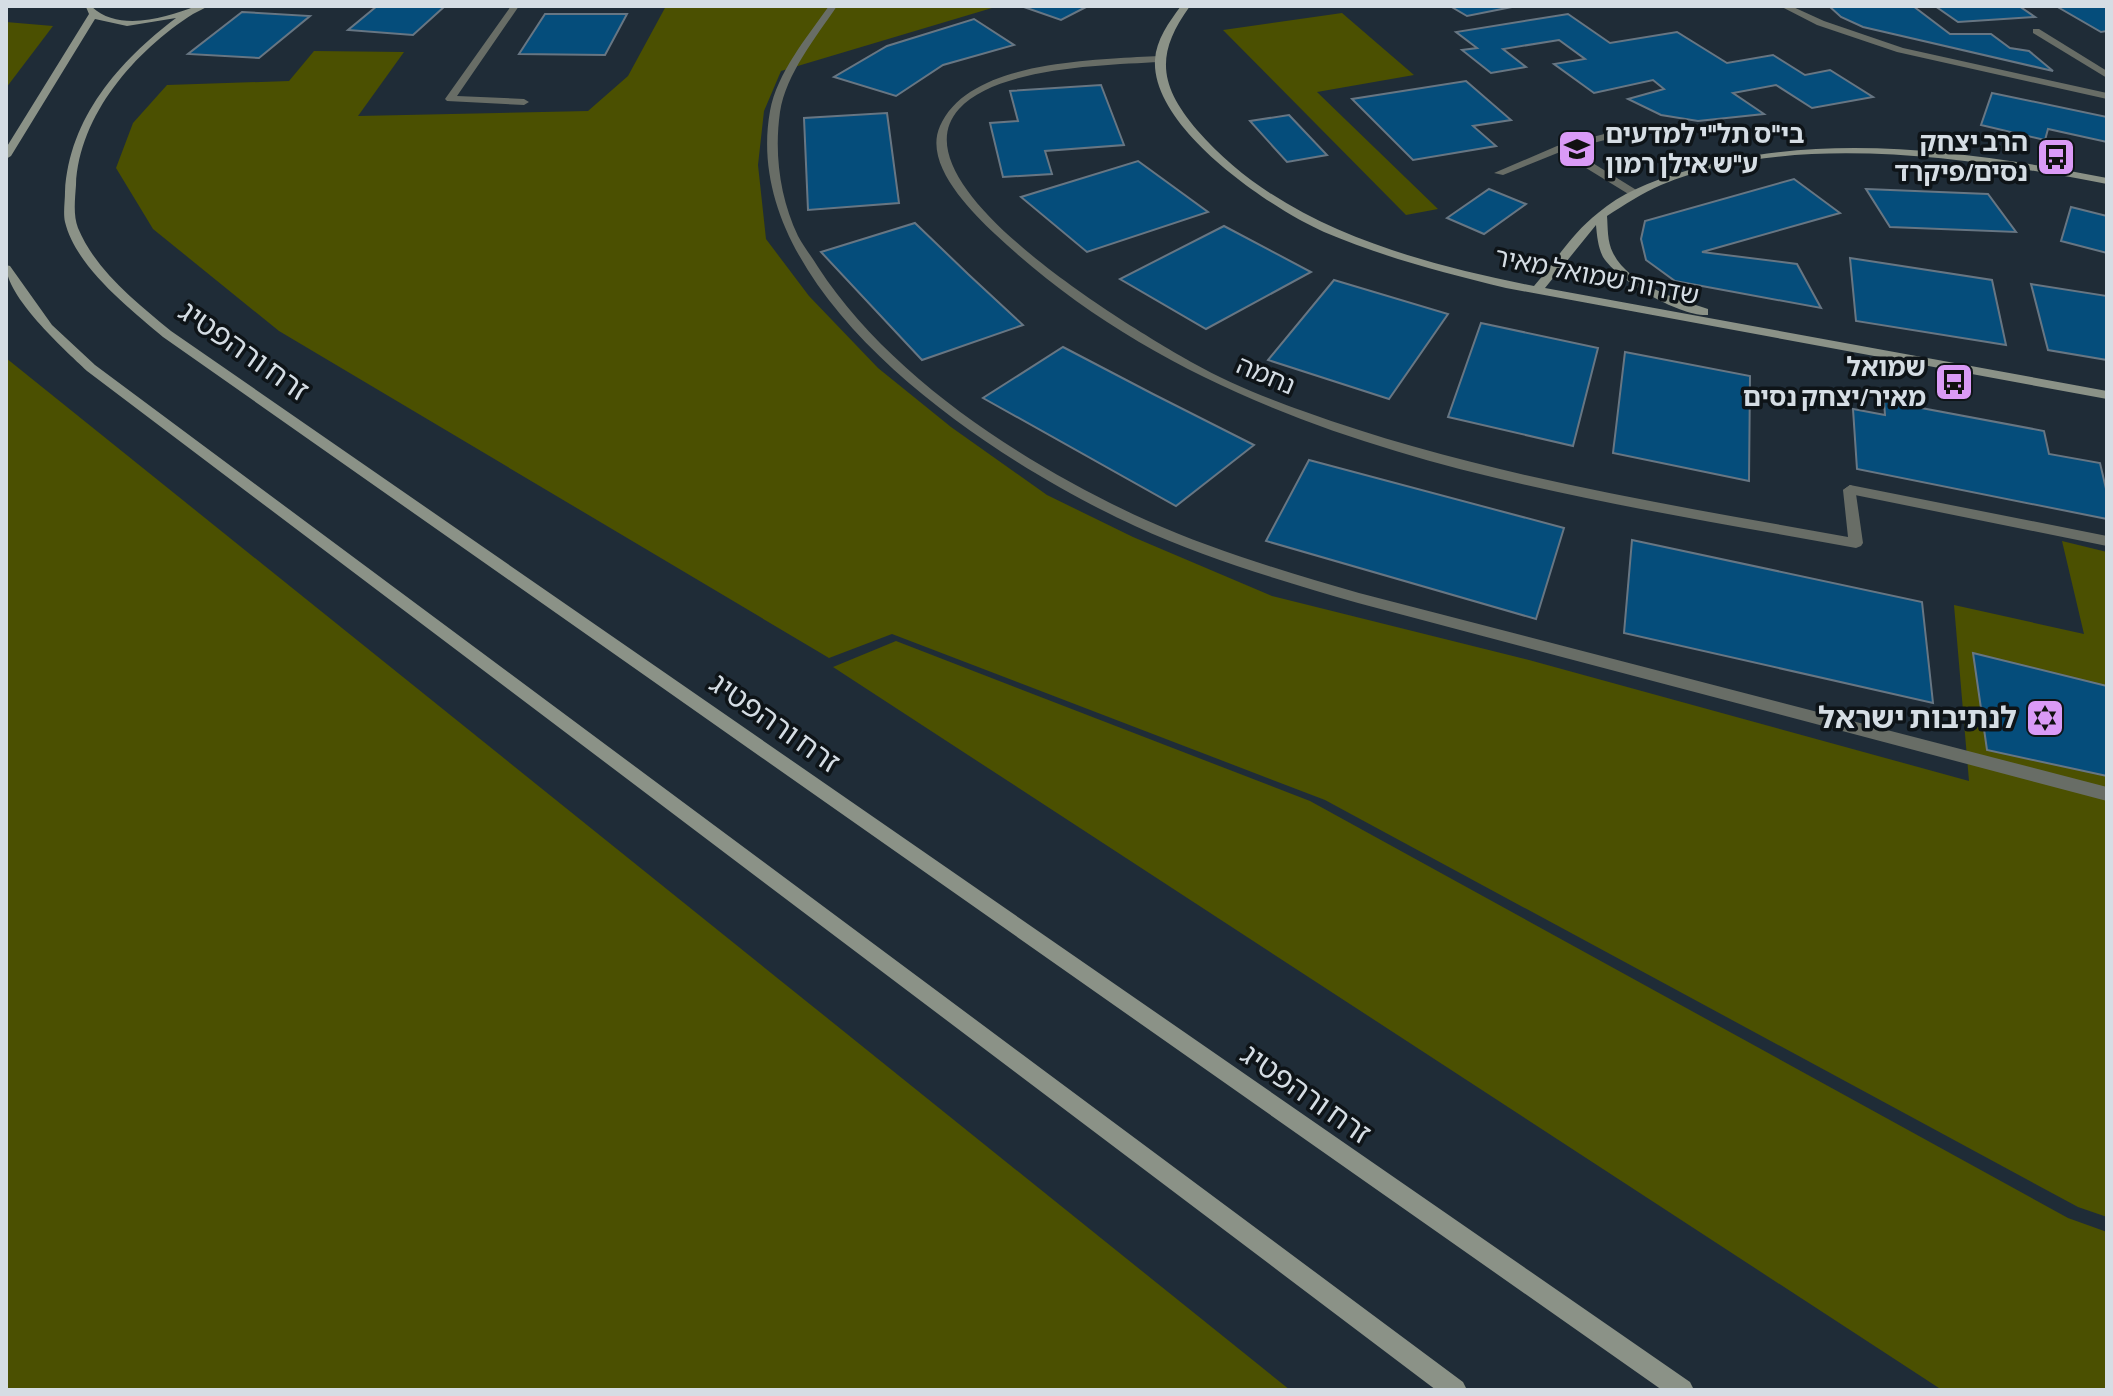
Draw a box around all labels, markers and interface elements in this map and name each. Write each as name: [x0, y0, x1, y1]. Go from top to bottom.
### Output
place label: בי"ס תל"י למדעים ע"ש אילן רמון: [1605, 120, 1804, 181]
school or university icon: בי"ס תל"י למדעים ע"ש אילן רמון: [1556, 128, 1598, 170]
place label: הרב יצחק נסים/פיקרד: [1894, 128, 2028, 189]
bus stop icon: הרב יצחק נסים/פיקרד: [2035, 136, 2077, 178]
street label: שדרות שמואל מאיר: [1492, 242, 1701, 312]
street label: זרח ורהפטיג: [171, 294, 315, 410]
street label: נחמה: [1231, 350, 1299, 402]
place label: שמואל מאיר/יצחק נסים: [1743, 353, 1926, 414]
bus stop icon: שמואל מאיר/יצחק נסים: [1933, 361, 1975, 403]
street label: זרח ורהפטיג: [702, 666, 846, 782]
synagogue icon: לנתיבות ישראל: [2024, 697, 2066, 739]
place label: לנתיבות ישראל: [1818, 701, 2017, 737]
street label: זרח ורהפטיג: [1233, 1037, 1377, 1153]

